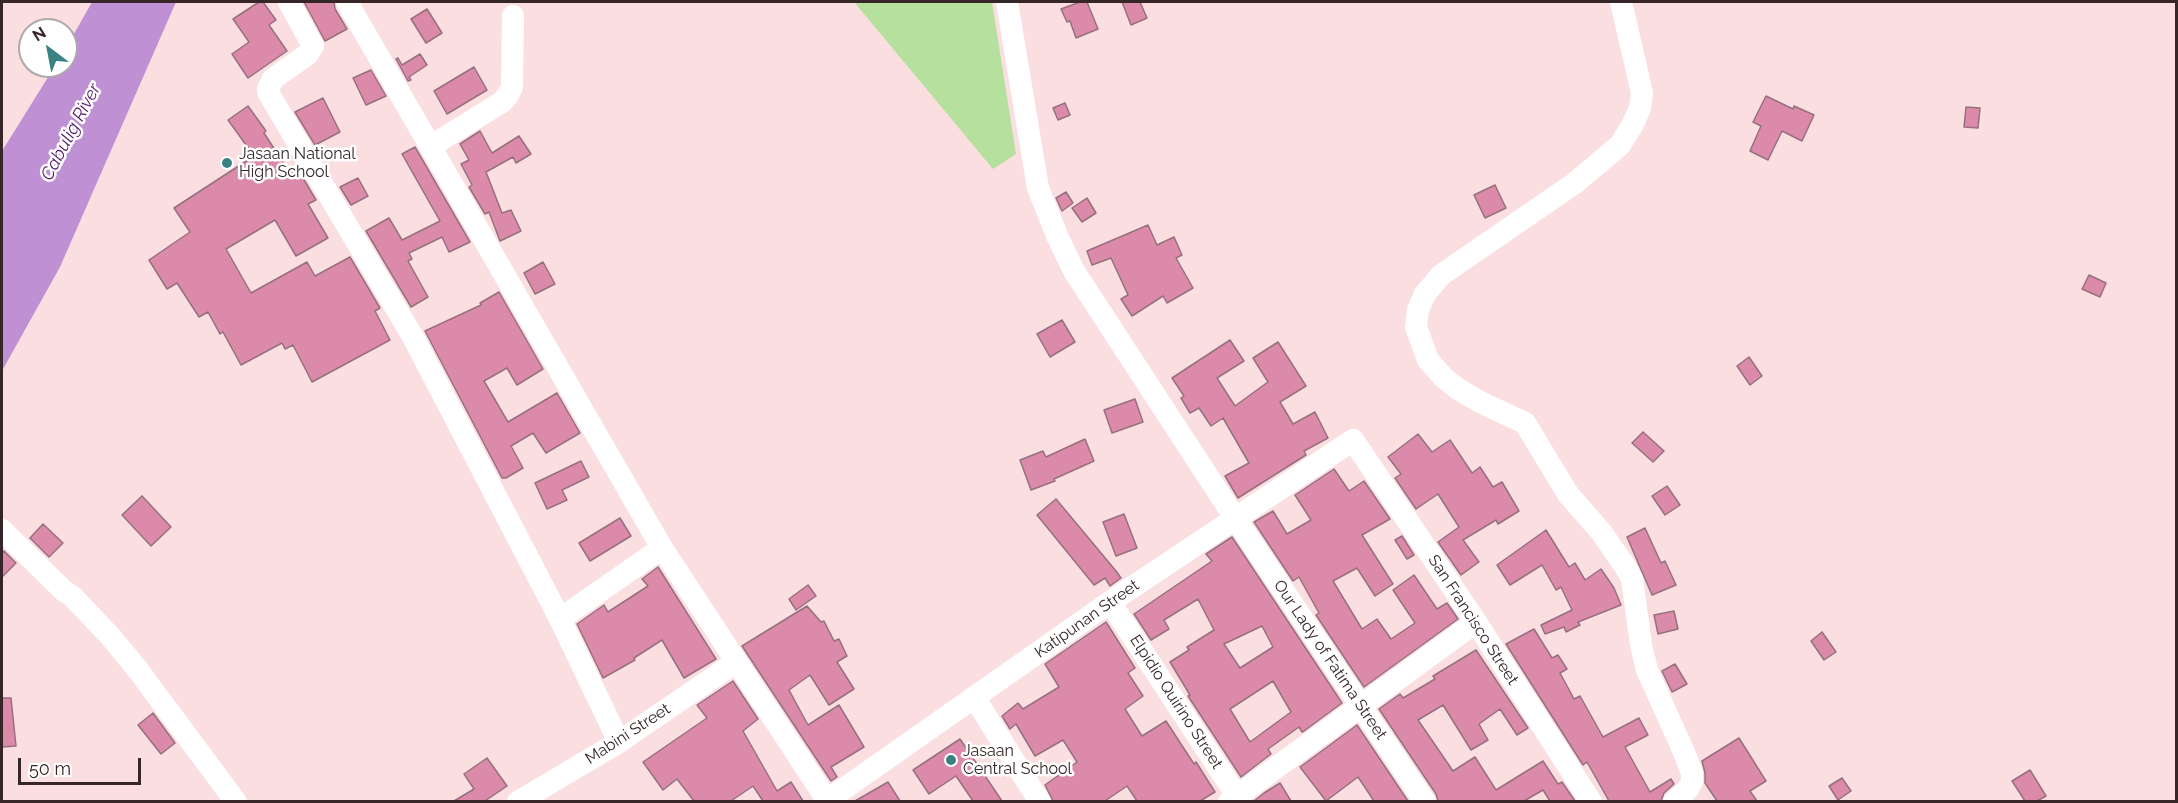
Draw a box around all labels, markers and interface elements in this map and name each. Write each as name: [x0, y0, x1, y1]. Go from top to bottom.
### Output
north arrow: [18, 18, 78, 78]
text: N: [29, 23, 49, 45]
water label: Cabulig River: [36, 80, 106, 184]
place label: Jasaan National High School: [239, 144, 356, 182]
marker: Jasaan National High School: [220, 156, 234, 170]
street label: San Francisco Street: [1424, 551, 1522, 689]
street label: Katipunan Street: [1031, 576, 1143, 662]
street label: Our Lady of Fatima Street: [1269, 577, 1391, 743]
street label: Elpidio Quirino Street: [1126, 631, 1226, 773]
street label: Mabini Street: [582, 699, 674, 769]
place label: Jasaan Central School: [963, 741, 1072, 779]
scale bar: [21, 746, 144, 784]
marker: Jasaan Central School: [944, 753, 958, 767]
text: 50 m: [29, 758, 71, 779]

